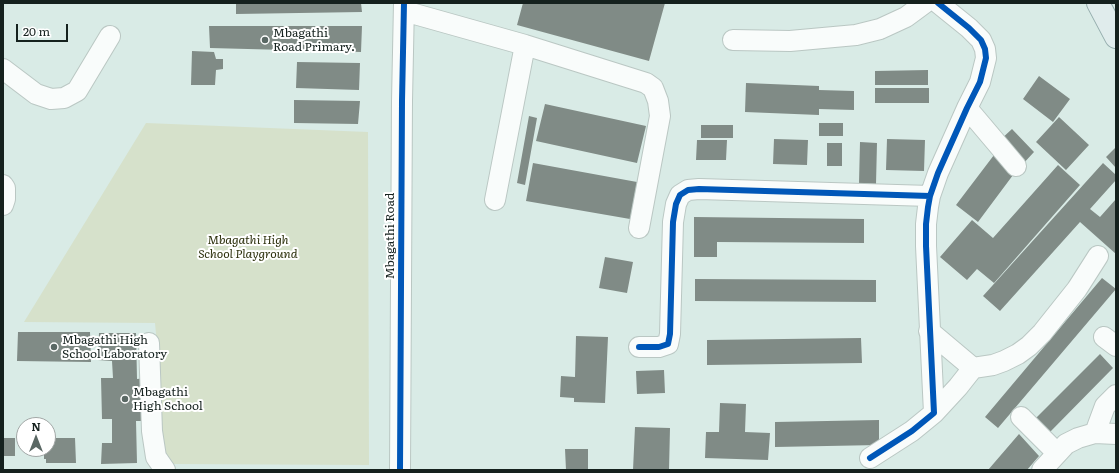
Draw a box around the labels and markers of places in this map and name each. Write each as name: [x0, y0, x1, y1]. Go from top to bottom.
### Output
place label: Mbagathi Road Primary.: [273, 26, 355, 54]
marker: Mbagathi Road Primary.: [260, 35, 270, 45]
place label: Mbagathi High School Laboratory: [62, 333, 167, 361]
marker: Mbagathi High School Laboratory: [49, 342, 59, 352]
place label: Mbagathi High School: [133, 385, 203, 413]
marker: Mbagathi High School: [120, 394, 130, 404]

